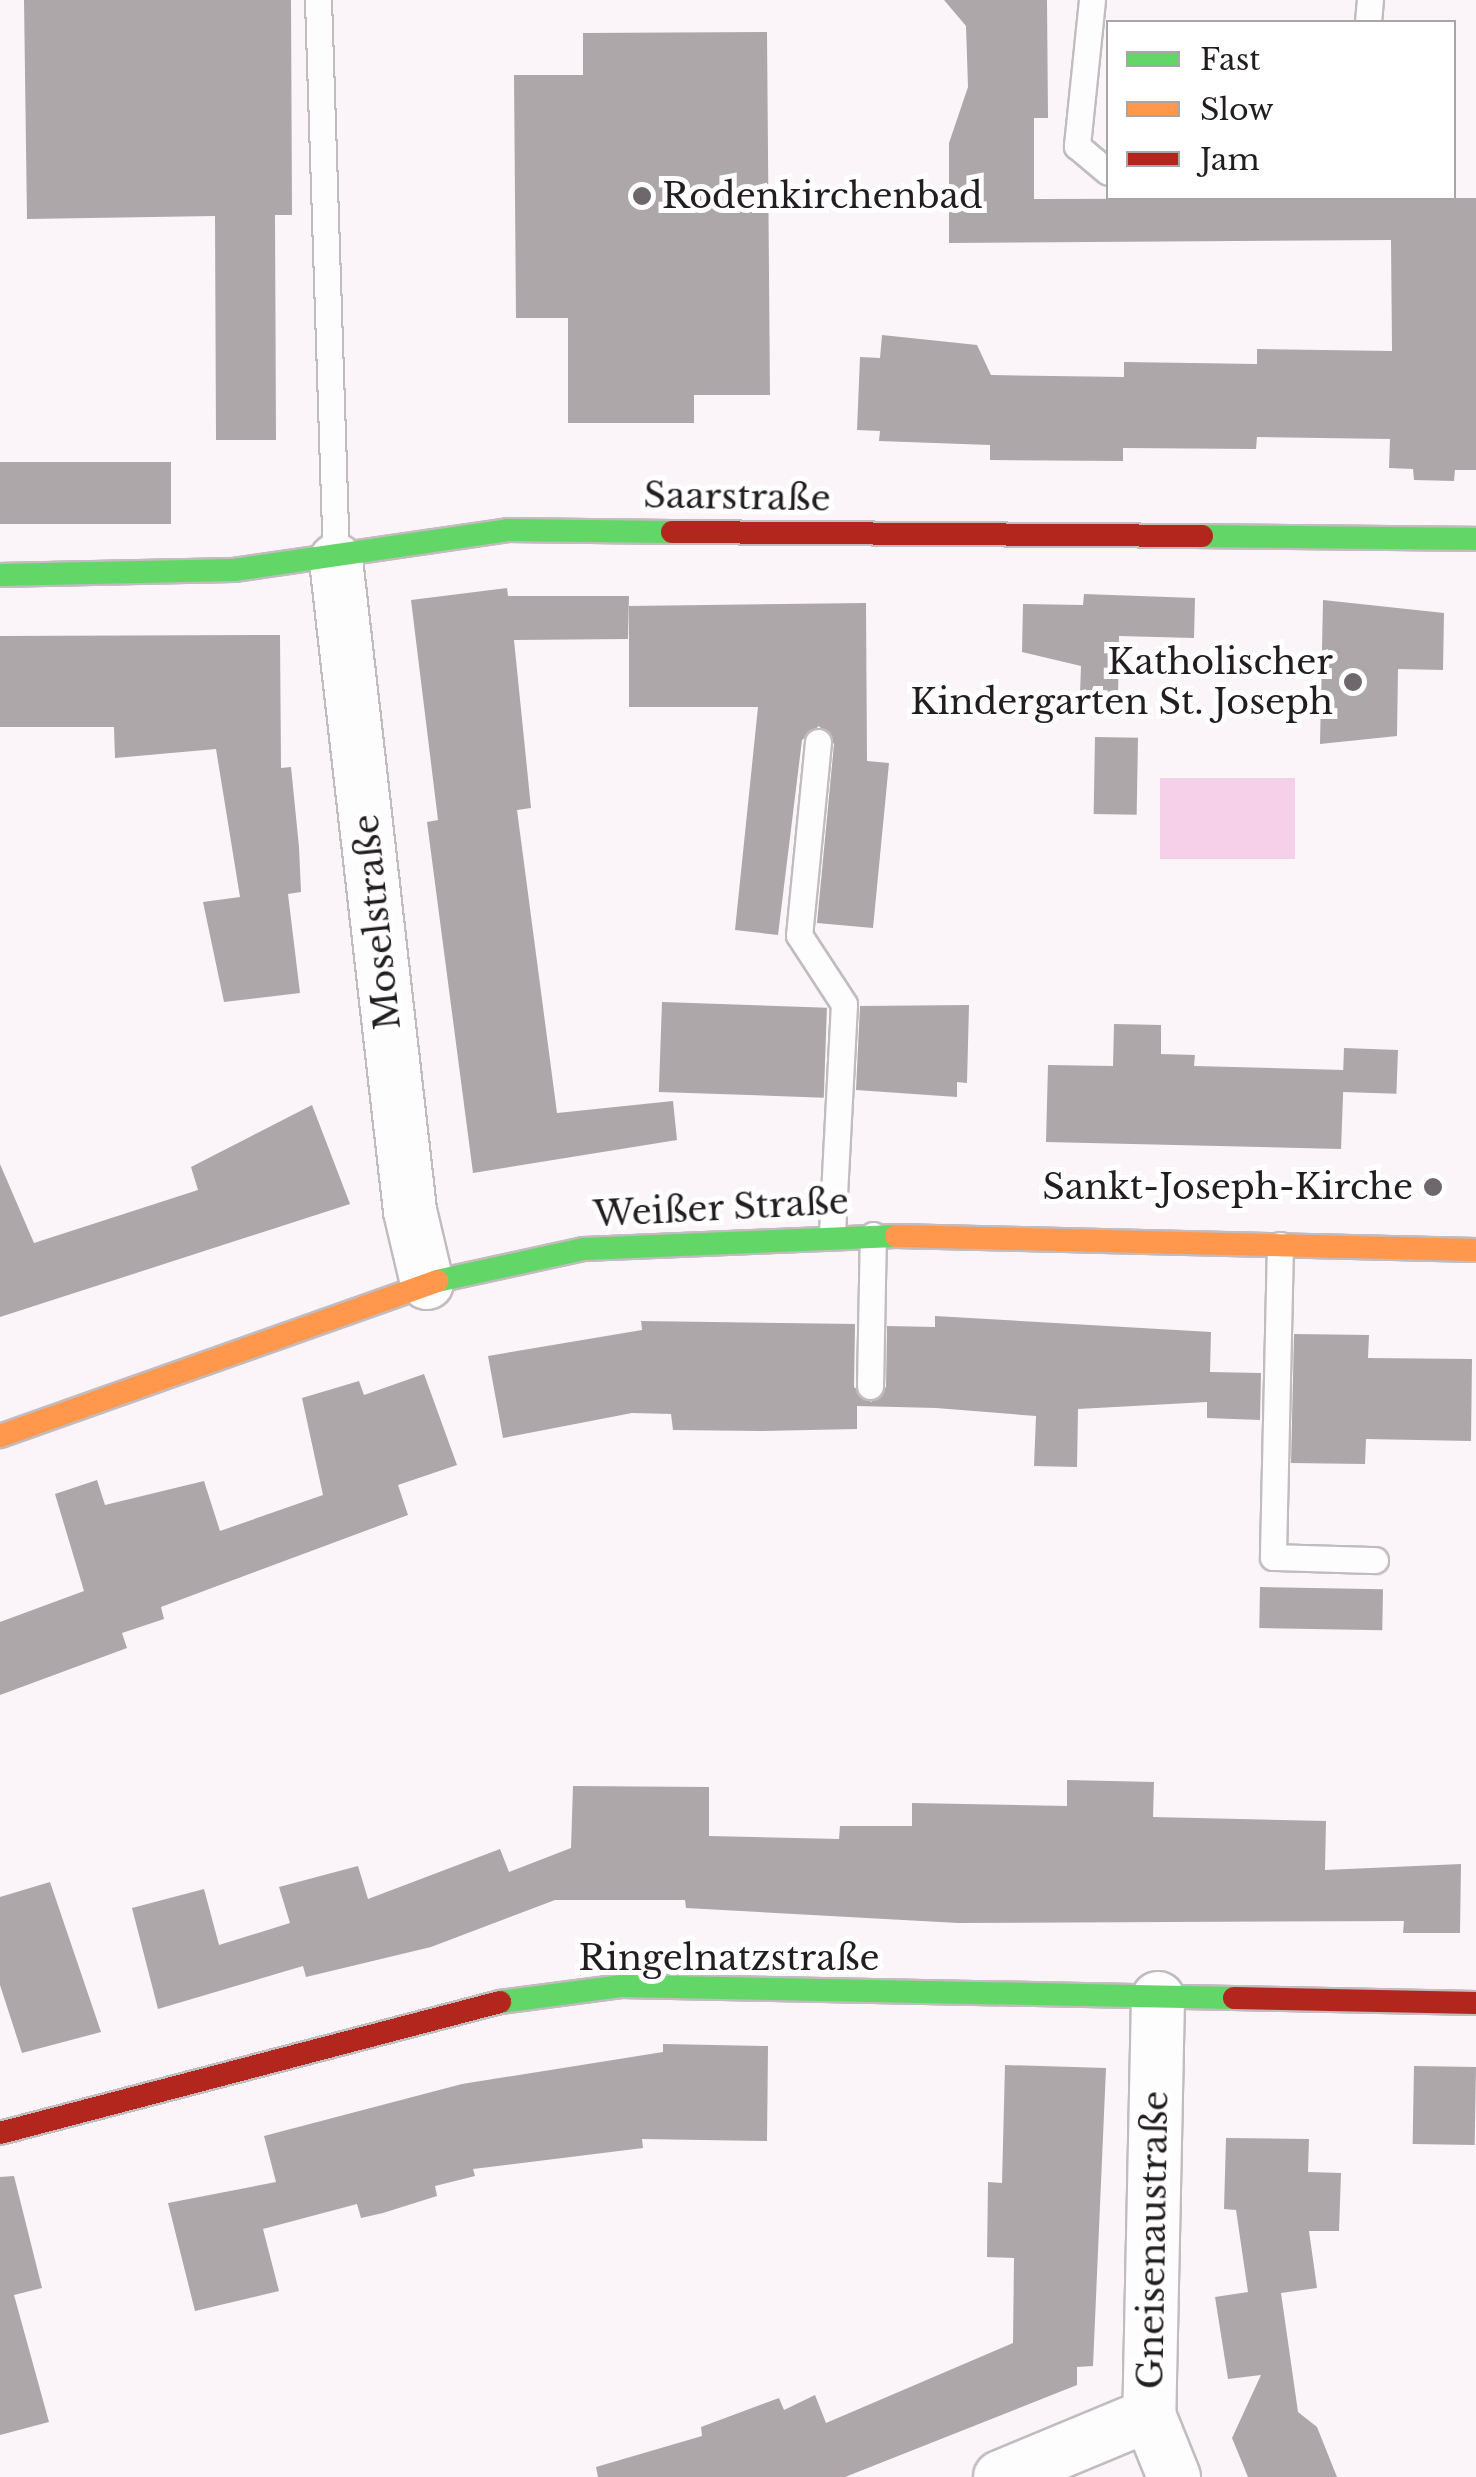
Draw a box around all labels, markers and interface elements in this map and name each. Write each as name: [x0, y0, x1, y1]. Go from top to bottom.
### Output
legend: [1106, 20, 1456, 200]
text: Fast: [1200, 41, 1261, 78]
text: Slow: [1200, 91, 1274, 128]
text: Jam: [1200, 141, 1260, 178]
place label: Rodenkirchenbad: [662, 175, 983, 217]
marker: Rodenkirchenbad: [631, 185, 653, 207]
street label: Saarstraße: [643, 474, 831, 520]
place label: Katholischer Kindergarten St. Joseph: [910, 641, 1333, 723]
marker: Katholischer Kindergarten St. Joseph: [1342, 671, 1364, 693]
street label: Moselstraße: [345, 812, 409, 1032]
place label: Sankt-Joseph-Kirche: [1042, 1166, 1413, 1208]
marker: Sankt-Joseph-Kirche: [1422, 1176, 1444, 1198]
street label: Weißer Straße: [592, 1180, 850, 1236]
street label: Ringelnatzstraße: [578, 1937, 880, 1979]
street label: Gneisenaustraße: [1129, 2090, 1177, 2390]

